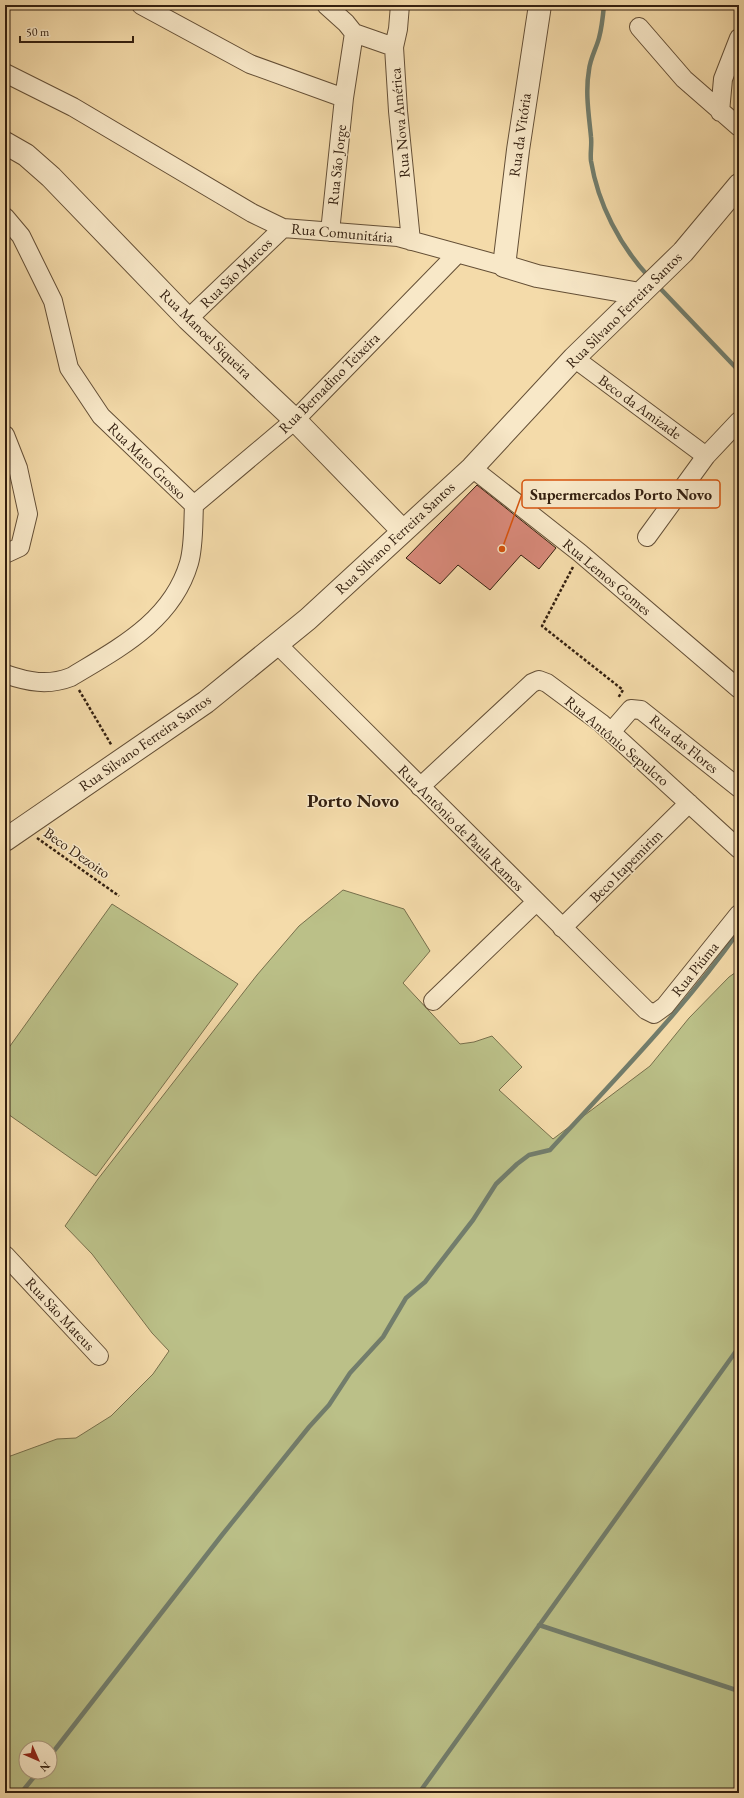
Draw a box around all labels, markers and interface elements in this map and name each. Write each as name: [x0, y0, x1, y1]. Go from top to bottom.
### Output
scale bar: [20, 18, 133, 44]
text: 50 m: [26, 24, 50, 40]
street label: Rua Nova América: [385, 67, 414, 179]
street label: Rua da Vitória: [504, 92, 535, 178]
street label: Rua São Jorge: [323, 124, 350, 206]
street label: Rua Comunitária: [290, 219, 394, 246]
street label: Rua São Marcos: [196, 233, 276, 312]
street label: Rua Silvano Ferreira Santos: [561, 247, 686, 372]
street label: Rua Manoel Siqueira: [156, 285, 257, 383]
street label: Rua Bernadino Teixeira: [274, 328, 383, 437]
street label: Beco da Amizade: [595, 370, 686, 443]
street label: Rua Mato Grosso: [104, 418, 191, 503]
street label: Rua Silvano Ferreira Santos: [331, 477, 459, 598]
callout: Supermercados Porto Novo: [522, 480, 720, 508]
text: Supermercados Porto Novo: [530, 484, 712, 505]
street label: Rua Lemos Gomes: [559, 534, 656, 619]
street label: Rua Silvano Ferreira Santos: [75, 690, 215, 795]
street label: Rua Antônio Sepulcro: [561, 691, 673, 790]
street label: Rua das Flores: [646, 710, 723, 777]
street label: Rua Antônio de Paula Ramos: [394, 760, 529, 895]
district label: Porto Novo: [307, 788, 400, 813]
street label: Beco Dezoito: [40, 823, 114, 882]
street label: Beco Itapemirim: [585, 825, 666, 906]
street label: Rua Piúma: [667, 937, 722, 1000]
street label: Rua São Mateus: [22, 1273, 99, 1354]
north arrow: [18, 1740, 58, 1780]
text: N: [37, 1759, 53, 1775]

